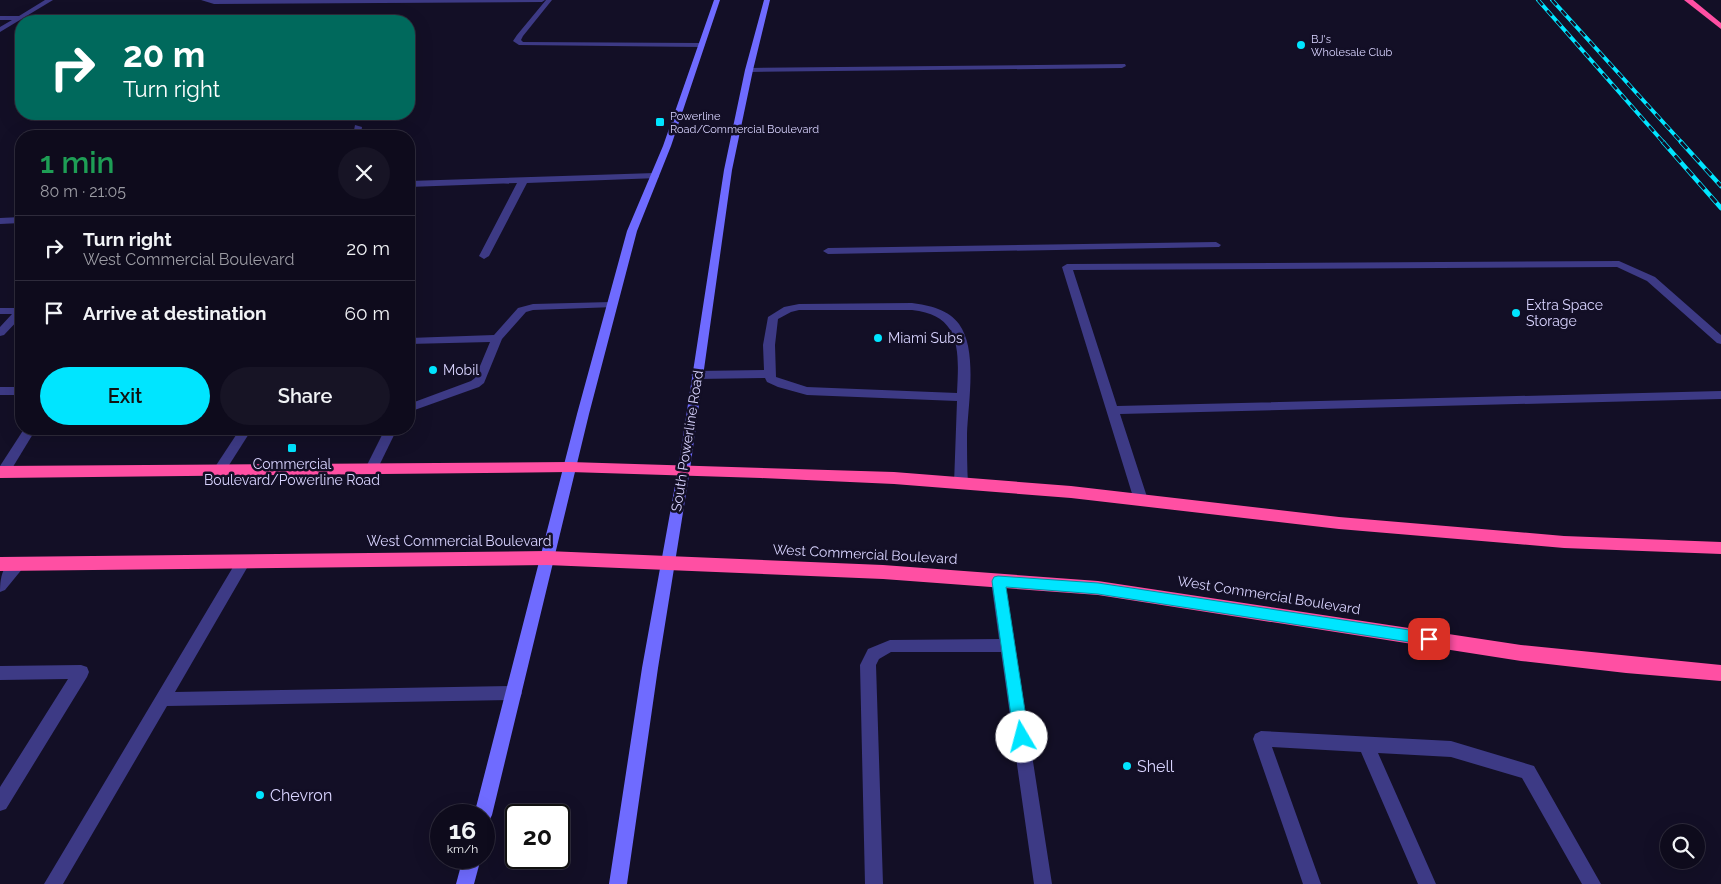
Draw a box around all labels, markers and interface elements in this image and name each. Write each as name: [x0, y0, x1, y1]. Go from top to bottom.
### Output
place label: BJ's Wholesale Club: [1311, 33, 1393, 59]
text: 20 m: [123, 34, 205, 75]
icon: right: [40, 35, 105, 100]
marker: BJ's Wholesale Club: [1295, 39, 1307, 51]
text: Turn right: [123, 76, 220, 102]
place label: Powerline Road/Commercial Boulevard: [670, 110, 819, 136]
marker: Powerline Road/Commercial Boulevard: [654, 116, 666, 128]
text: 1 min: [40, 145, 115, 180]
button: close: [338, 147, 390, 199]
text: 80 m · 21:05: [40, 182, 126, 201]
text: Turn right: [83, 228, 172, 250]
icon: right: [40, 234, 68, 262]
text: 20 m: [346, 237, 390, 259]
text: West Commercial Boulevard: [83, 250, 294, 269]
place label: Extra Space Storage: [1526, 297, 1603, 329]
icon: arrive: [40, 299, 68, 327]
text: Arrive at destination: [83, 302, 267, 324]
text: 60 m: [345, 302, 390, 324]
marker: Extra Space Storage: [1510, 307, 1522, 319]
place label: Miami Subs: [888, 330, 963, 346]
marker: Miami Subs: [872, 332, 884, 344]
place label: Mobil: [443, 362, 479, 378]
marker: Mobil: [427, 364, 439, 376]
button: Exit: [40, 367, 210, 425]
button: Share: [220, 367, 390, 425]
street label: South Powerline Road: [668, 369, 706, 513]
marker: Commercial Boulevard/Powerline Road: [286, 442, 298, 454]
place label: Commercial Boulevard/Powerline Road: [204, 456, 380, 488]
street label: West Commercial Boulevard: [367, 533, 551, 549]
street label: West Commercial Boulevard: [772, 541, 958, 567]
street label: West Commercial Boulevard: [1176, 573, 1362, 617]
pin: [1408, 618, 1450, 660]
icon: arrive: [1415, 625, 1443, 653]
position arrow: [995, 710, 1047, 762]
place label: Shell: [1137, 757, 1175, 776]
marker: Shell: [1121, 760, 1133, 772]
place label: Chevron: [270, 786, 332, 805]
marker: Chevron: [254, 789, 266, 801]
speed limit sign: 20: [505, 804, 570, 869]
text: 16: [449, 815, 476, 845]
map controls: [1660, 824, 1705, 869]
button: search: [1660, 824, 1705, 869]
text: km/h: [447, 842, 478, 856]

